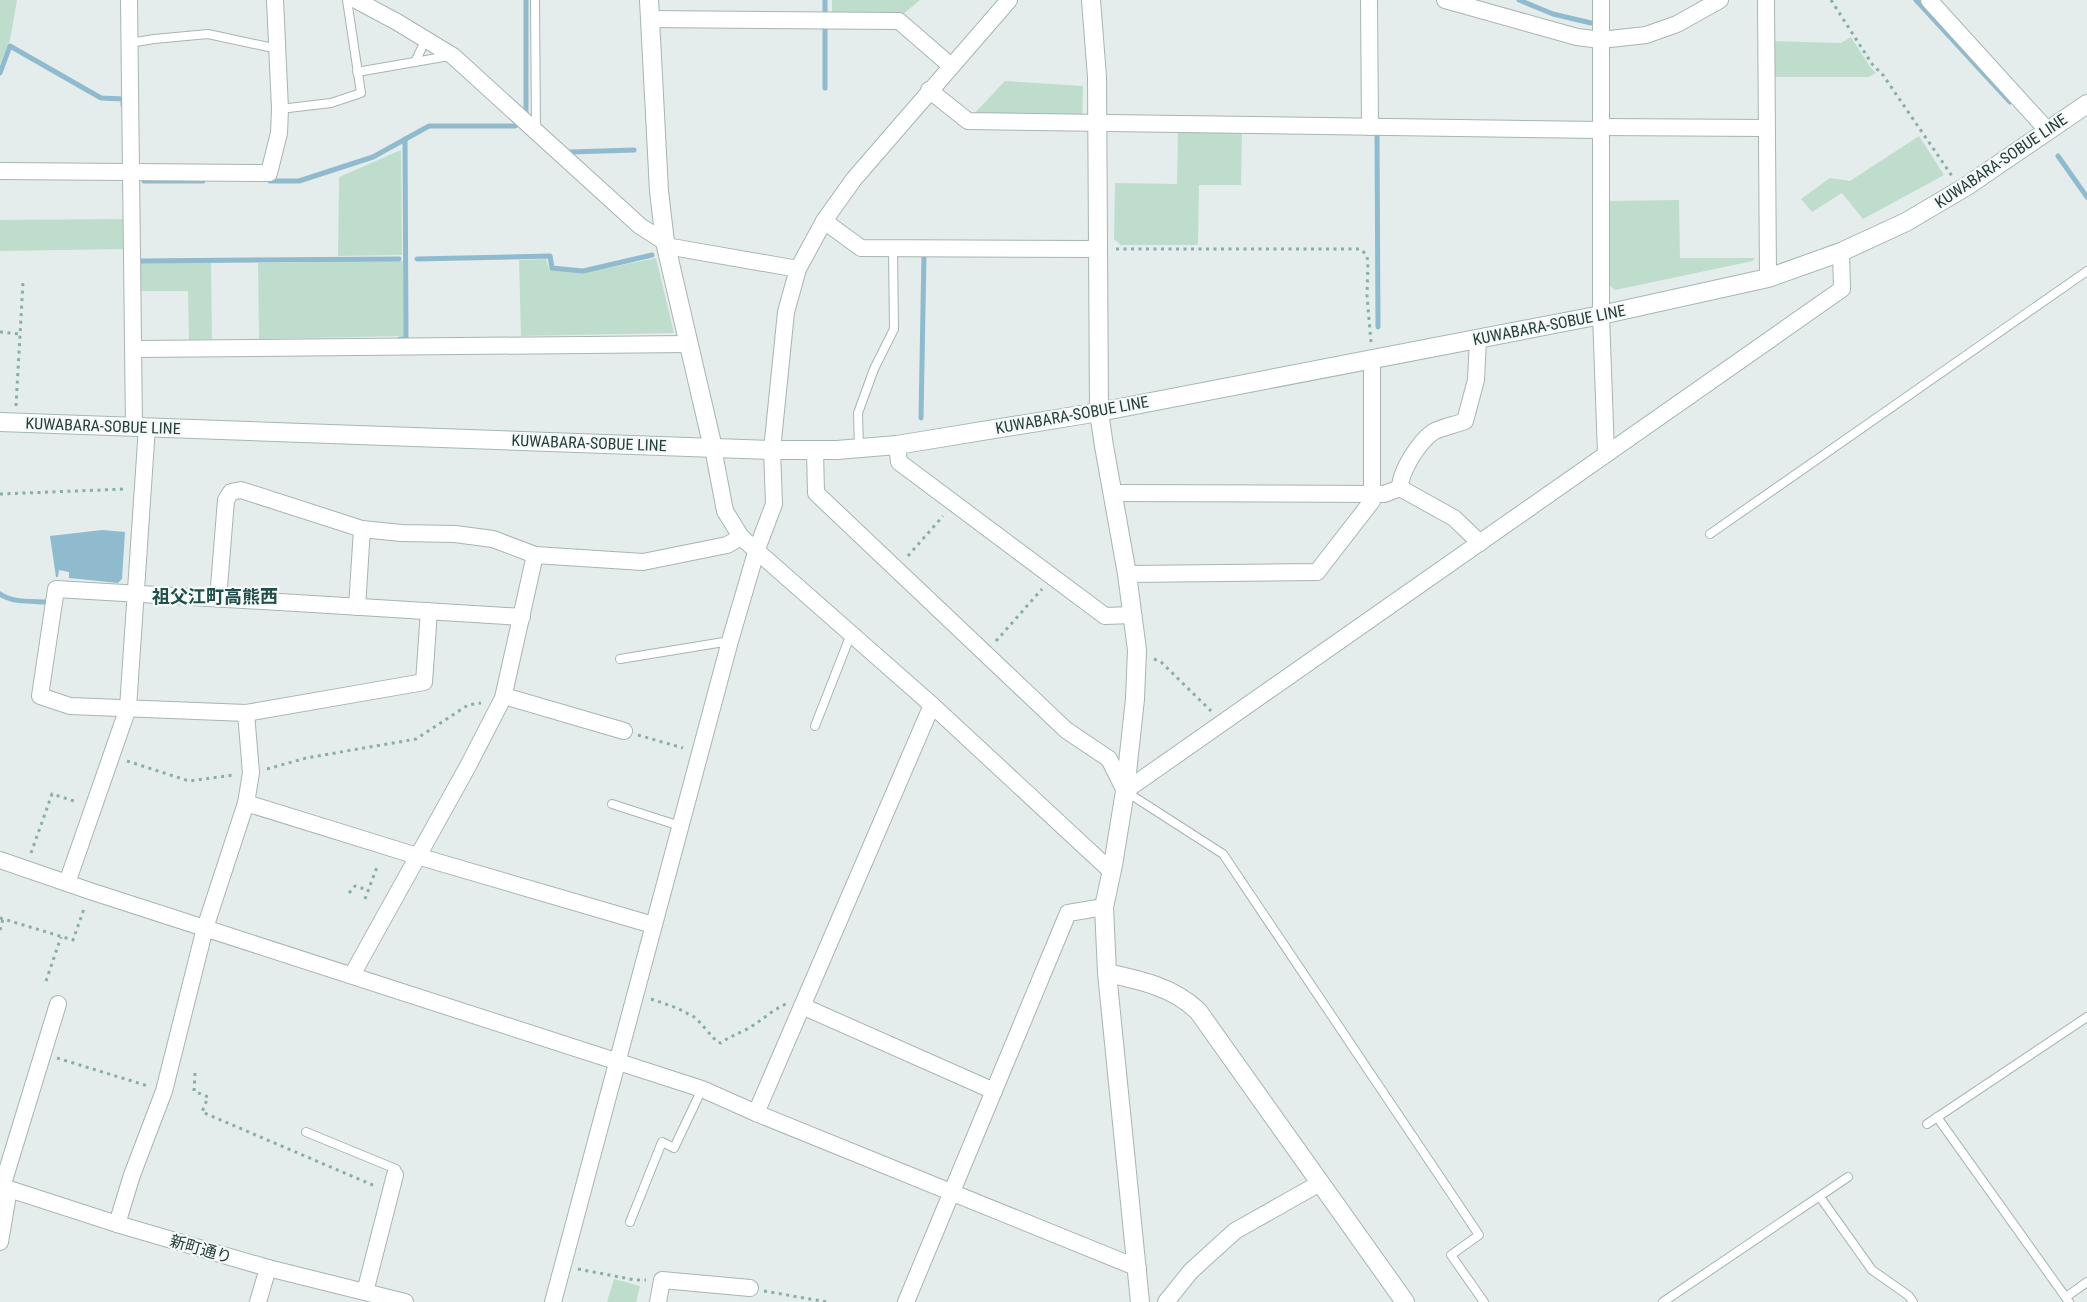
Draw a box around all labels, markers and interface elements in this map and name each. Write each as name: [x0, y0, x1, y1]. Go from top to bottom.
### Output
street label: KUWABARA-SOBUE LINE: [1931, 110, 2071, 212]
street label: KUWABARA-SOBUE LINE: [1471, 301, 1627, 349]
street label: KUWABARA-SOBUE LINE: [994, 392, 1150, 438]
street label: KUWABARA-SOBUE LINE: [25, 414, 181, 438]
street label: KUWABARA-SOBUE LINE: [511, 431, 667, 455]
district label: 祖父江町高熊西: [152, 586, 278, 607]
street label: 新町通り: [168, 1231, 234, 1267]

